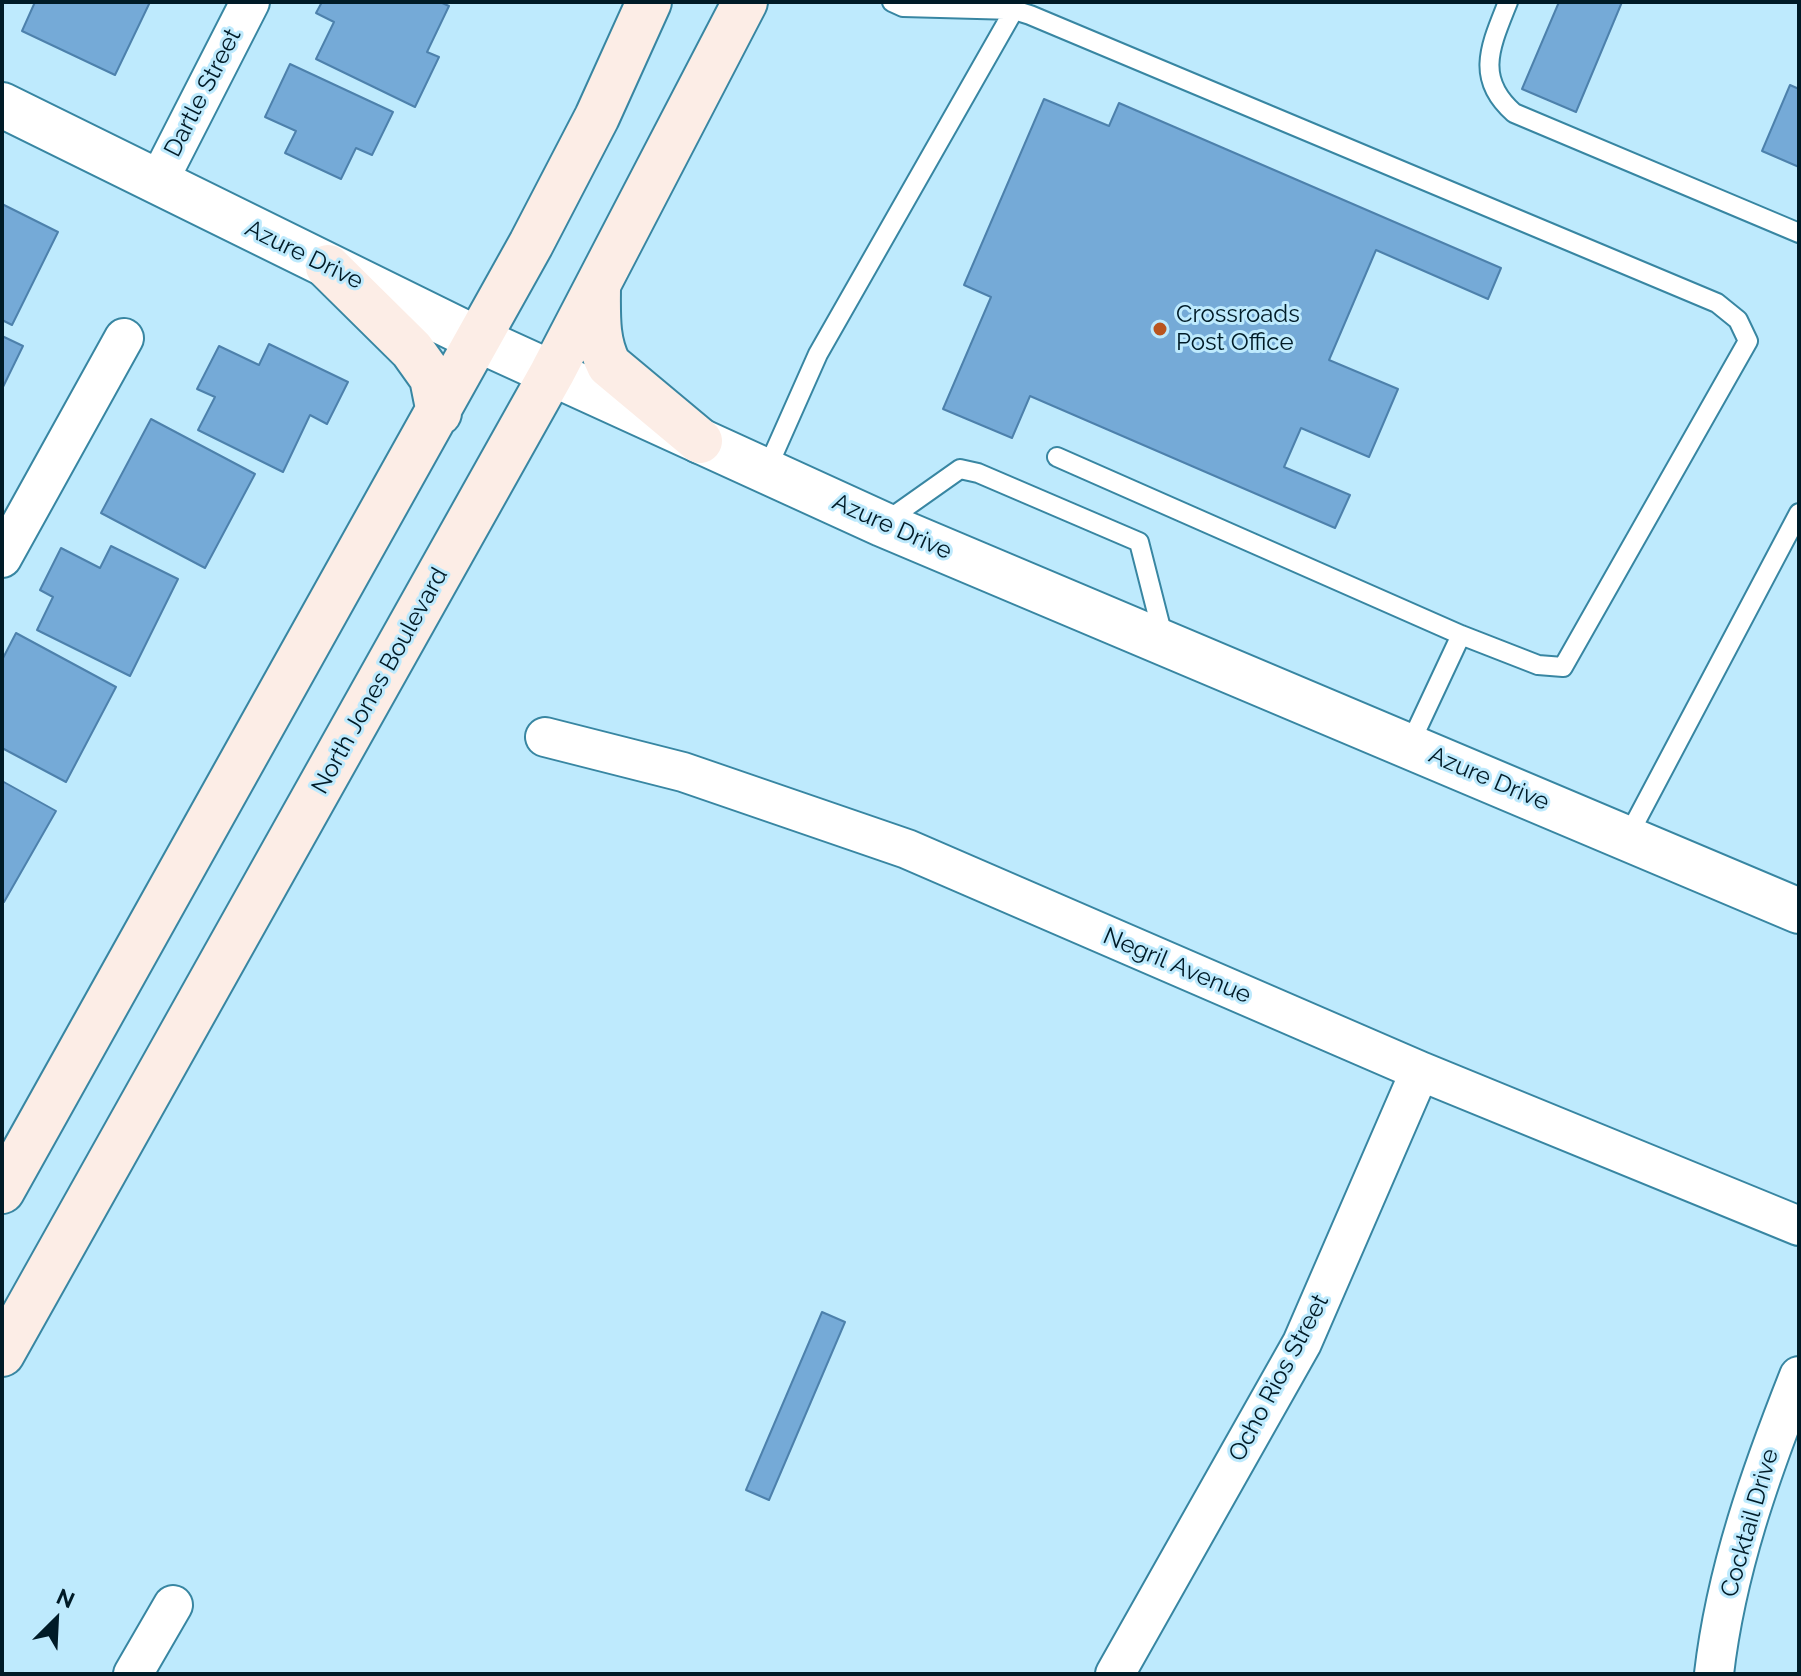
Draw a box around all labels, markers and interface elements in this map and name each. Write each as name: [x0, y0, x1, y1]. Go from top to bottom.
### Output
street label: Dartle Street: [158, 24, 248, 162]
street label: Azure Drive: [240, 214, 368, 296]
place label: Crossroads Post Office: [1176, 301, 1300, 357]
marker: Crossroads Post Office: [1151, 320, 1169, 338]
street label: Azure Drive: [828, 488, 956, 566]
street label: North Jones Boulevard: [306, 563, 454, 799]
street label: Azure Drive: [1425, 741, 1553, 817]
street label: Negril Avenue: [1099, 922, 1255, 1010]
street label: Ocho Rios Street: [1223, 1290, 1335, 1466]
street label: Cocktail Drive: [1715, 1446, 1785, 1600]
north arrow: [16, 1580, 96, 1660]
text: N: [53, 1583, 79, 1613]

